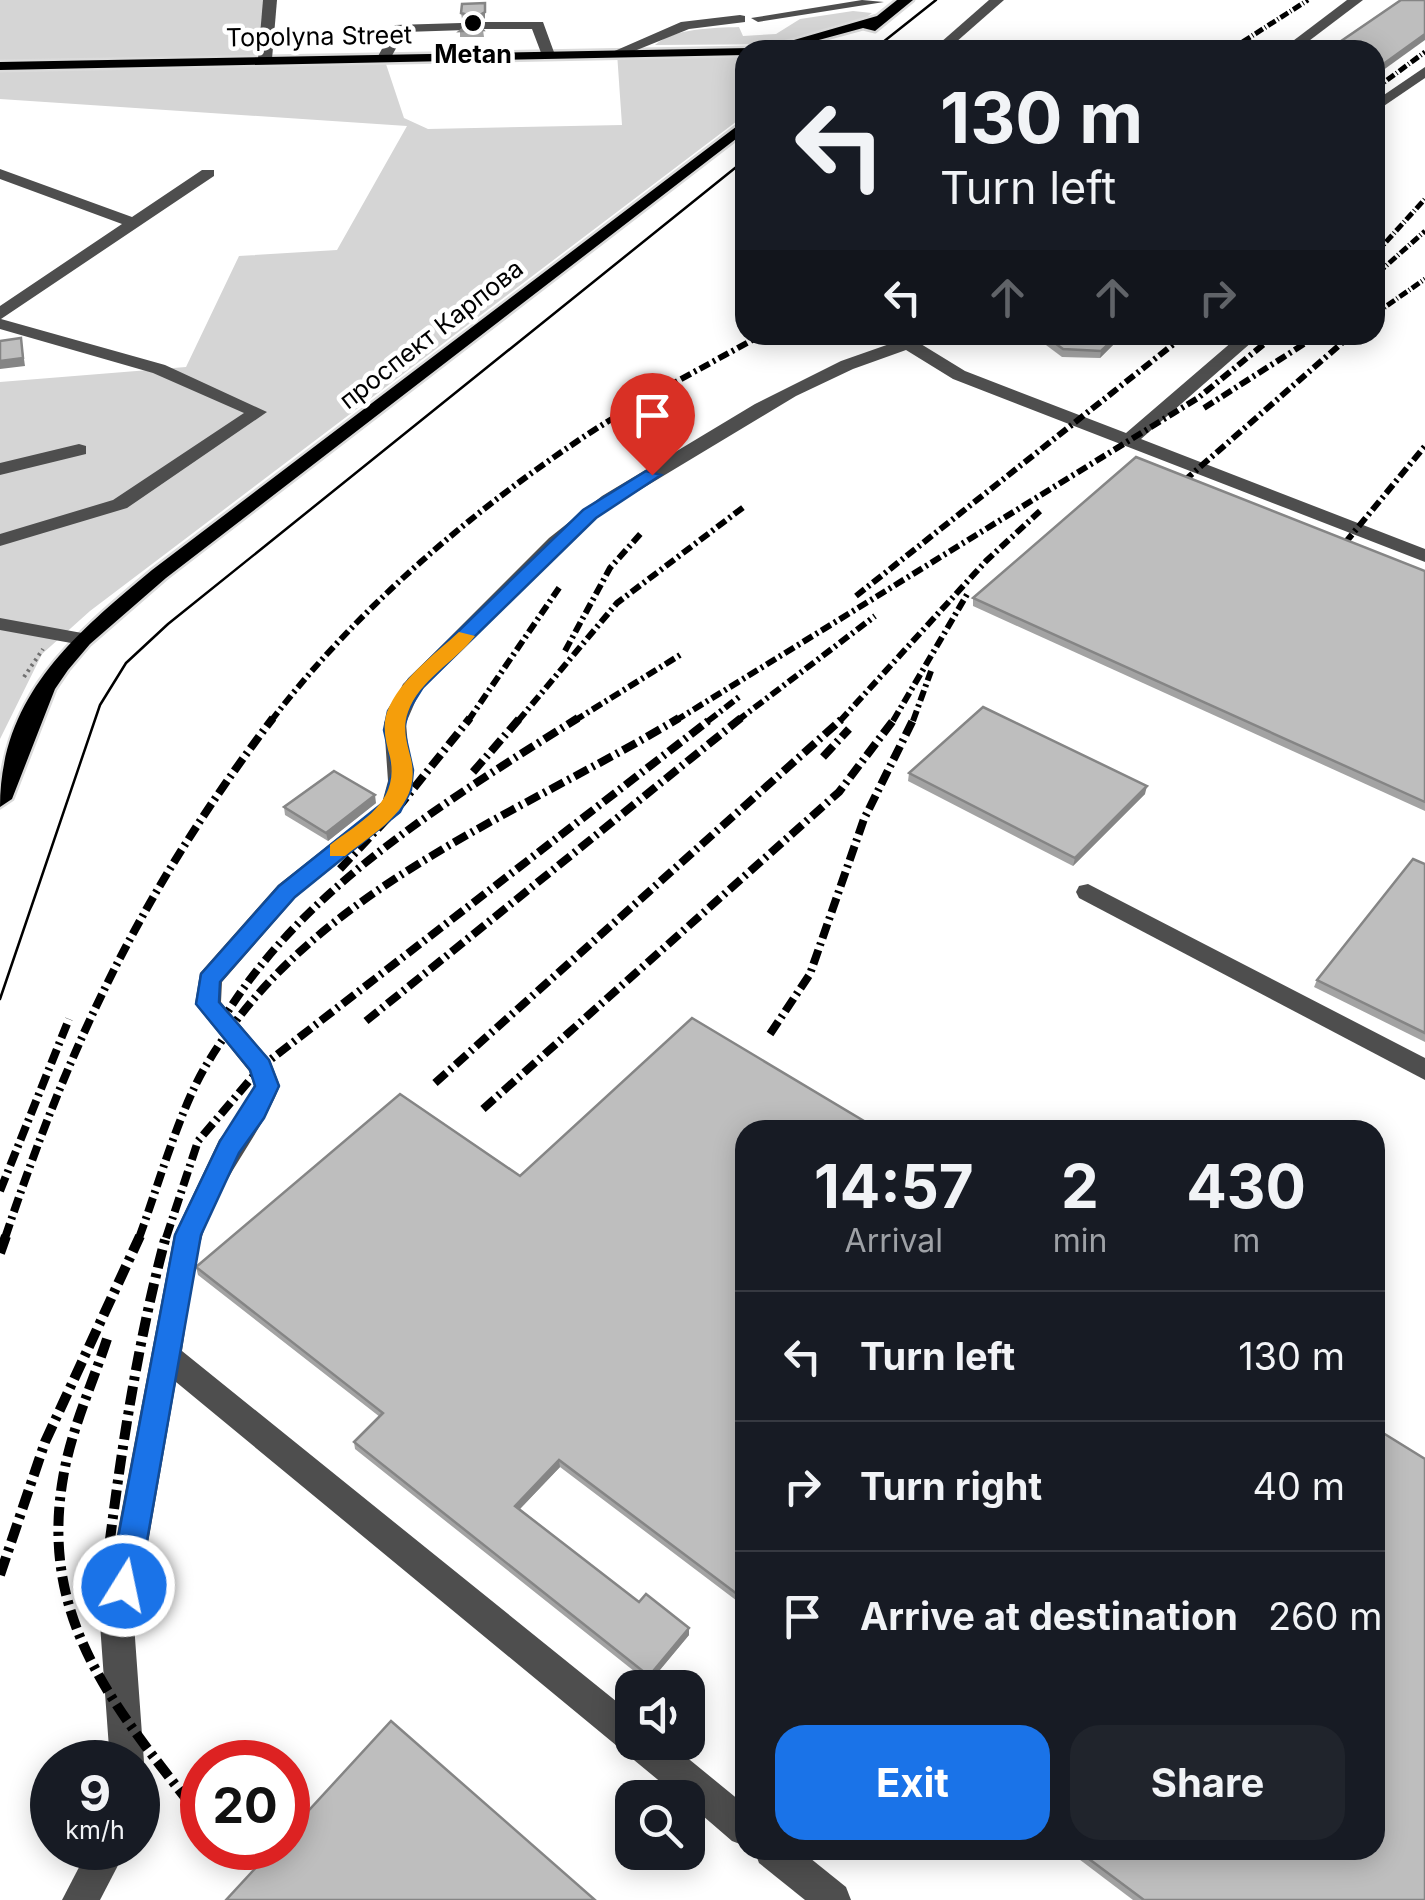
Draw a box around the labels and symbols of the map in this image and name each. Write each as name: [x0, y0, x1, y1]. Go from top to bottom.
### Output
marker: Metan: [462, 12, 484, 34]
street label: Topolyna Street: [226, 19, 412, 53]
place label: Metan: [434, 39, 512, 69]
street label: проспект Карпова: [333, 253, 529, 415]
pin: [610, 373, 695, 476]
position arrow: [72, 1534, 176, 1638]
speed limit sign: 20: [180, 1740, 310, 1870]

